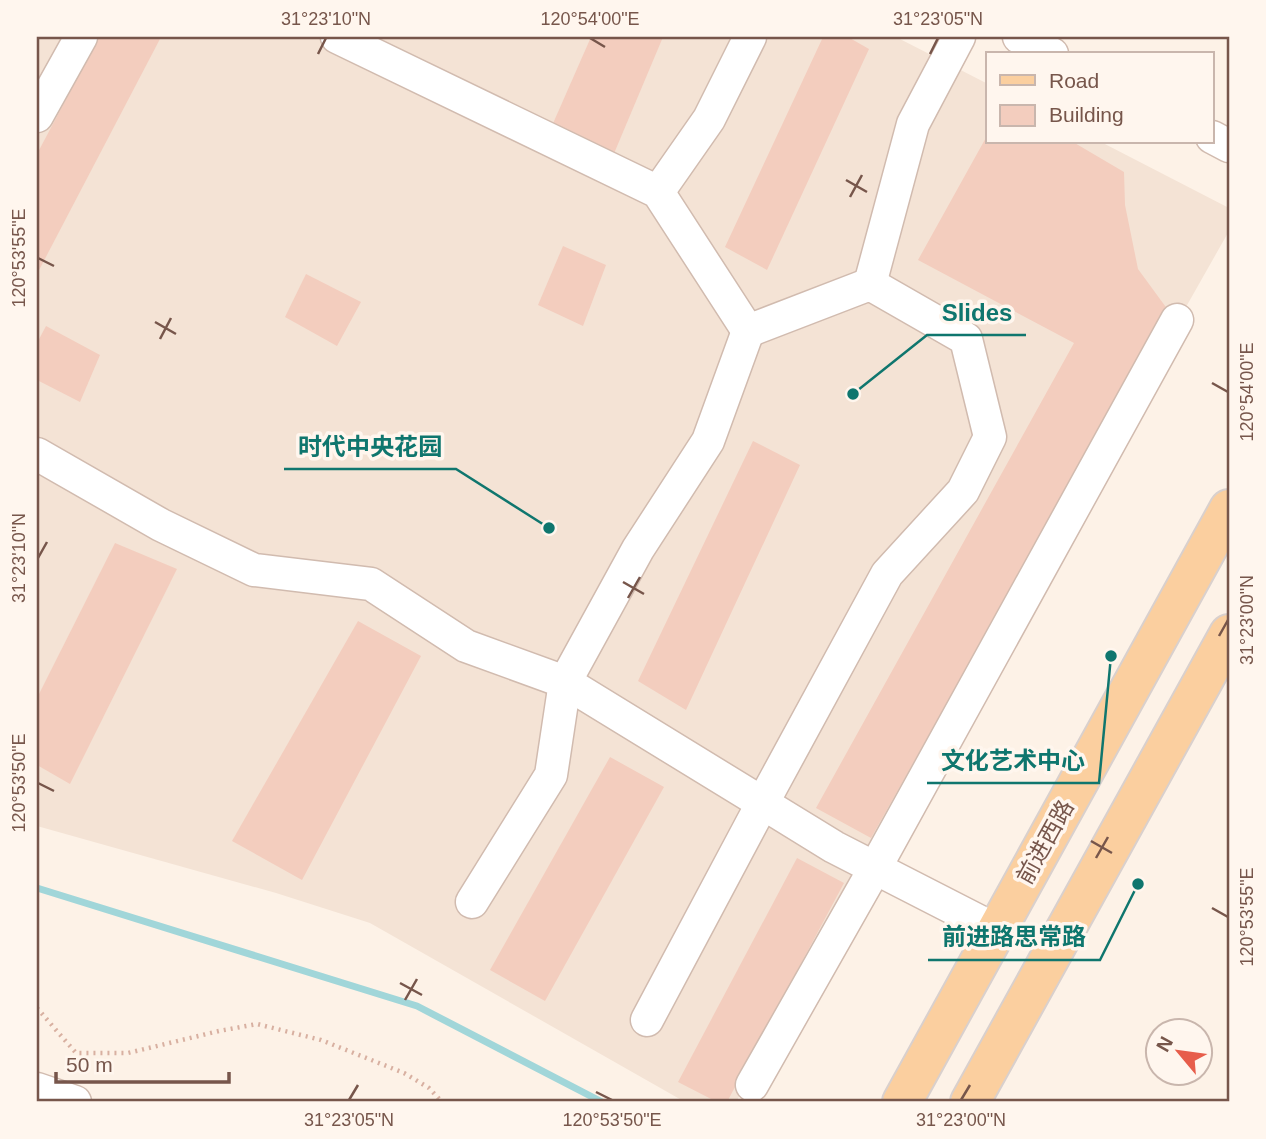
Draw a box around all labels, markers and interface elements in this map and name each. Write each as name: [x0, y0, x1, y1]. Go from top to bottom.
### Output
text: 31°23'10"N: [281, 9, 371, 29]
text: 120°54'00"E: [540, 9, 640, 29]
text: 31°23'05"N: [893, 9, 983, 29]
legend: [986, 52, 1214, 144]
text: Road: [1049, 69, 1099, 92]
text: Building: [1049, 103, 1124, 126]
text: 120°53'55"E: [9, 208, 29, 308]
callout: Slides: [927, 290, 1026, 335]
text: Slides: [942, 299, 1012, 326]
text: 120°54'00"E: [1237, 342, 1257, 442]
callout: 时代中央花园: [284, 424, 456, 469]
text: 时代中央花园: [298, 433, 442, 460]
text: 31°23'10"N: [9, 513, 29, 603]
text: 31°23'00"N: [1237, 575, 1257, 665]
text: 120°53'50"E: [9, 733, 29, 833]
callout: 文化艺术中心: [927, 738, 1099, 783]
text: 文化艺术中心: [941, 747, 1085, 774]
street label: 前进西路: [1011, 795, 1079, 889]
text: 120°53'55"E: [1237, 867, 1257, 967]
callout: 前进路思常路: [928, 915, 1100, 960]
text: 前进路思常路: [942, 923, 1086, 950]
north arrow: [1144, 1016, 1214, 1086]
text: N: [1152, 1033, 1177, 1055]
scale bar: [56, 1041, 229, 1085]
text: 50 m: [66, 1053, 113, 1076]
text: 31°23'05"N: [304, 1110, 394, 1130]
text: 120°53'50"E: [562, 1110, 662, 1130]
text: 31°23'00"N: [916, 1110, 1006, 1130]

